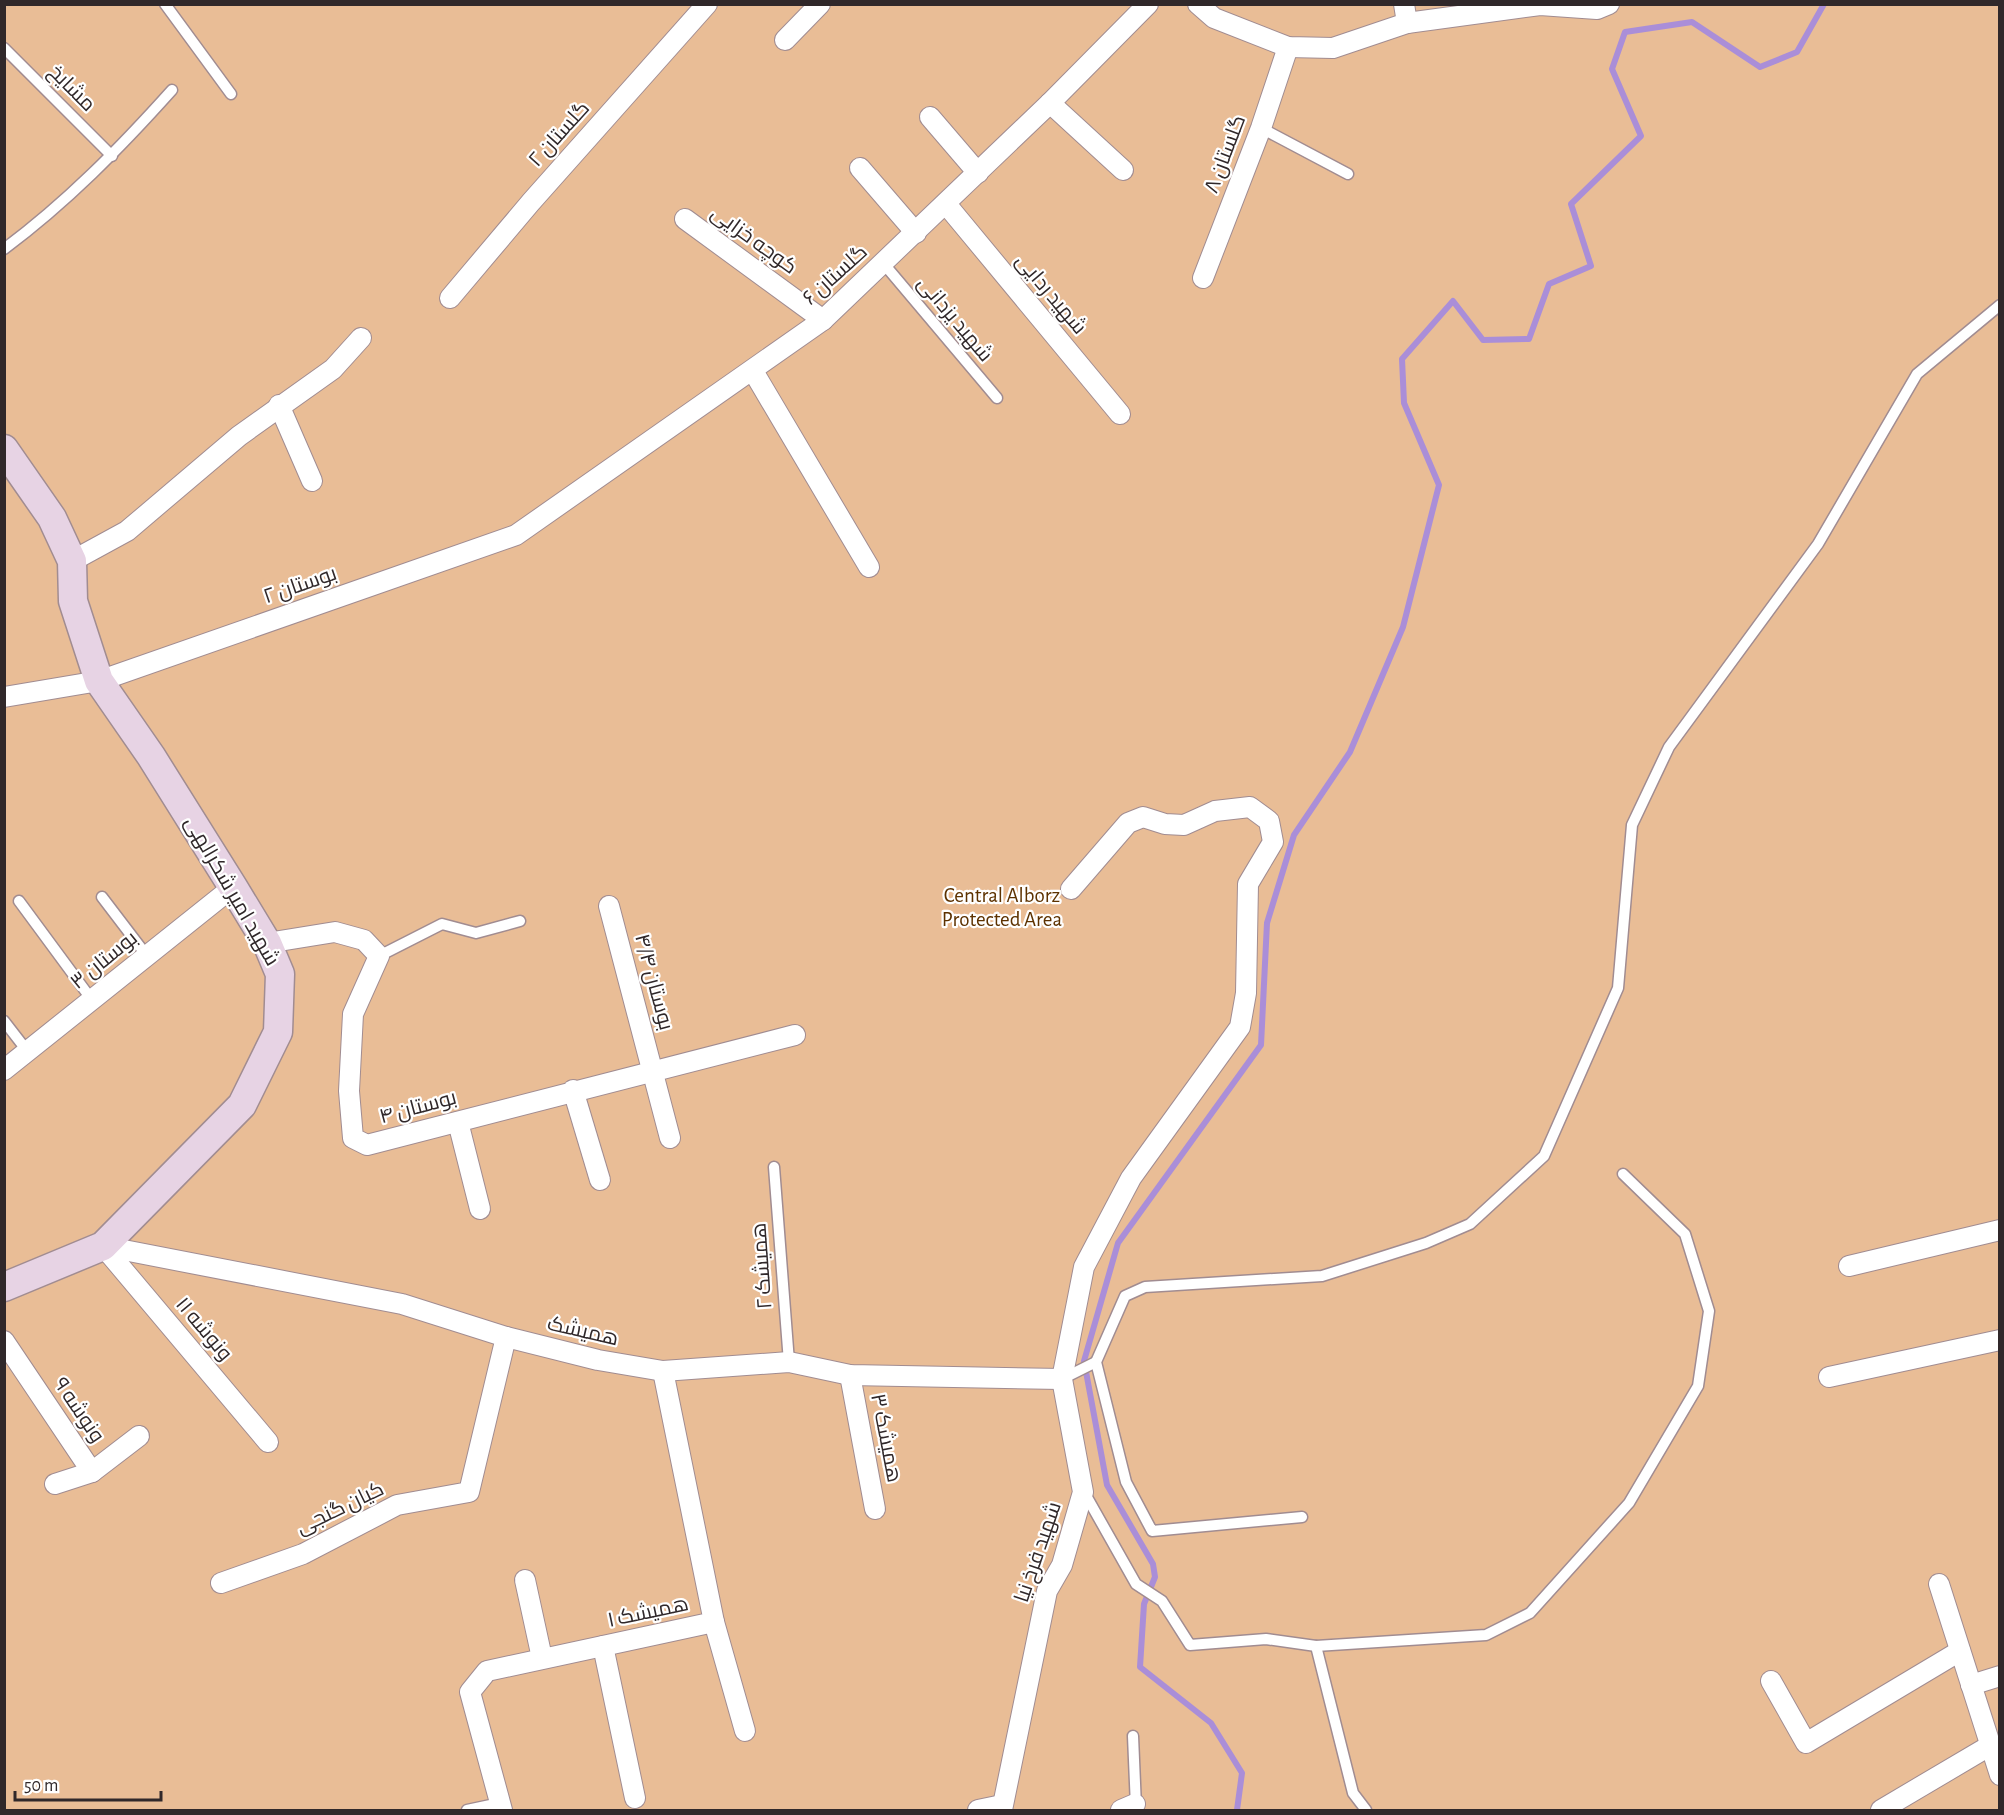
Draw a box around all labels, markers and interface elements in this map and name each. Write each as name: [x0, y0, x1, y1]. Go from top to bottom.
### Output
street label: مشایخ: [42, 61, 99, 118]
street label: گلستان ۲: [525, 97, 595, 172]
street label: گلستان ۸: [1201, 112, 1251, 197]
street label: کوچه خزایی: [705, 202, 801, 280]
street label: گلستان ۶: [799, 241, 873, 311]
street label: شهید ردایی: [1010, 250, 1090, 339]
street label: شهید یزدانی: [912, 272, 996, 367]
street label: بوستان ۲: [261, 563, 340, 609]
street label: شهید امیر شکرالهی: [179, 813, 283, 970]
park label: Central Alborz Protected Area: [942, 885, 1062, 930]
street label: بوستان ۳: [67, 927, 143, 995]
street label: بوستان ۴/۴: [629, 932, 677, 1033]
street label: بوستان ۴: [377, 1087, 459, 1129]
street label: همیشک ۲: [748, 1222, 776, 1310]
street label: ونوشه ۱۱: [171, 1293, 236, 1365]
street label: همیشک: [545, 1313, 621, 1349]
street label: ونوشه ۹: [49, 1374, 108, 1447]
street label: همیشک ۳: [867, 1392, 905, 1484]
street label: کیان گنجی: [293, 1478, 388, 1540]
street label: شهید فرخ نیا: [1011, 1499, 1068, 1606]
street label: همیشک ۱: [606, 1593, 690, 1631]
scale bar: [15, 1764, 160, 1802]
text: 50 m: [24, 1777, 58, 1795]

